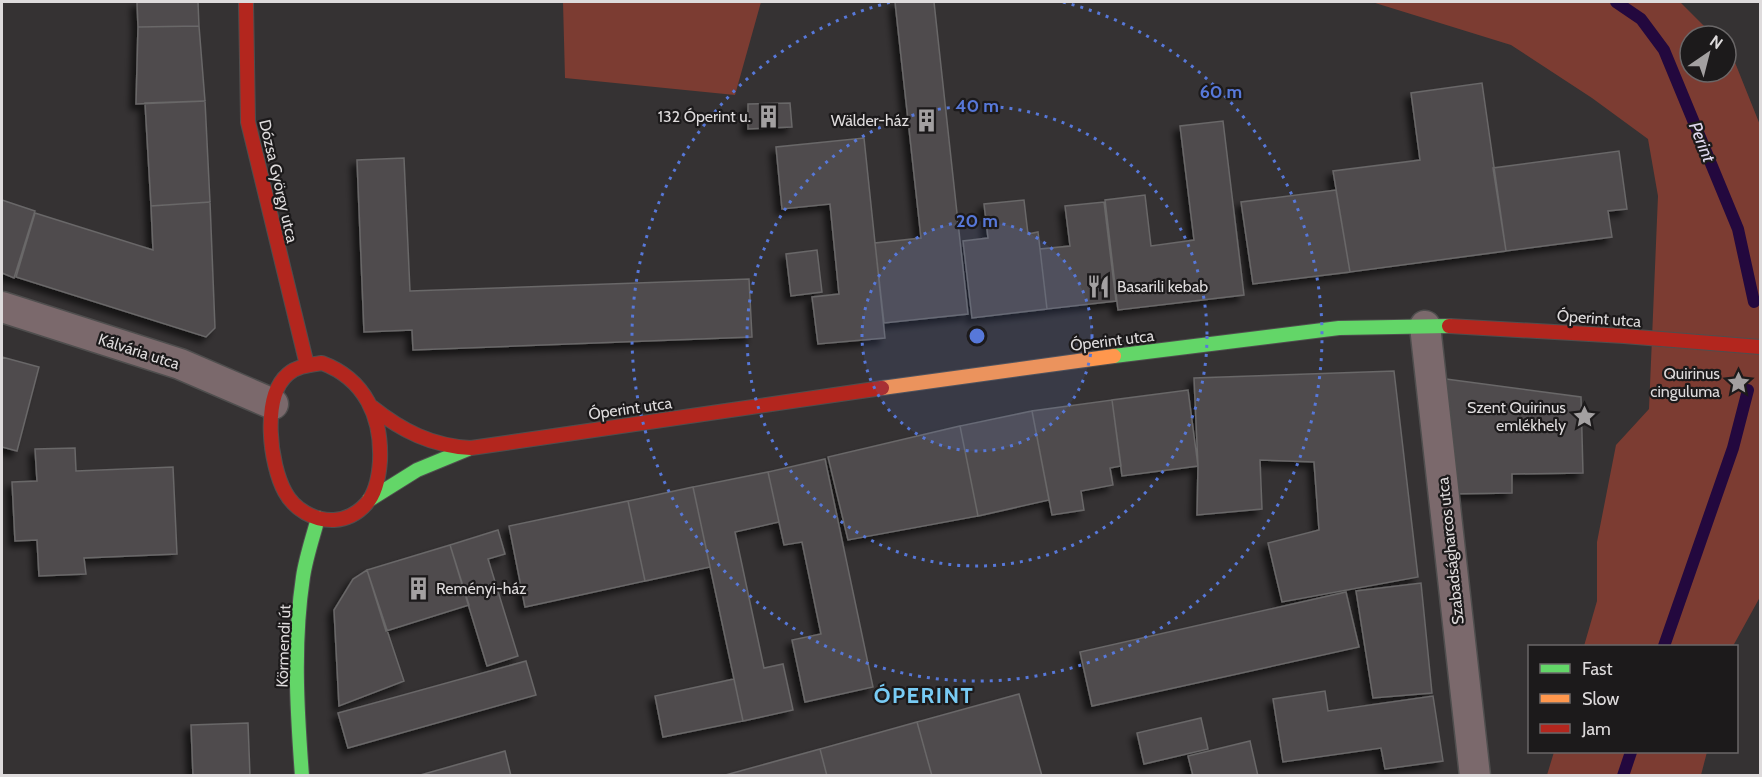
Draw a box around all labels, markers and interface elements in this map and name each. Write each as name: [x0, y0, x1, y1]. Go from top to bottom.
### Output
north arrow: [1678, 24, 1738, 84]
text: N: [1706, 31, 1726, 53]
text: 60 m: [1200, 81, 1242, 103]
text: 40 m: [955, 95, 999, 117]
building icon: 132 Óperint u.: [756, 103, 782, 129]
place label: 132 Óperint u.: [658, 107, 751, 126]
building icon: Wälder-ház: [914, 107, 940, 133]
place label: Wälder-ház: [831, 111, 909, 130]
street label: Dózsa György utca: [255, 118, 302, 245]
water label: Perint: [1684, 119, 1720, 166]
text: 20 m: [956, 210, 998, 232]
restaurant icon: Basarili kebab: [1086, 273, 1112, 299]
place label: Basarili kebab: [1117, 277, 1208, 296]
street label: Óperint utca: [1556, 306, 1642, 331]
centre of rings: [967, 326, 987, 346]
street label: Óperint utca: [1069, 326, 1155, 355]
street label: Kálvária utca: [96, 329, 182, 374]
place label: Quirinus cinguluma: [1650, 364, 1720, 401]
place icon: Quirinus cinguluma: [1725, 369, 1751, 395]
street label: Óperint utca: [587, 393, 673, 424]
place label: Szent Quirinus emlékhely: [1467, 398, 1566, 435]
place icon: Szent Quirinus emlékhely: [1571, 403, 1597, 429]
street label: Szabadságharcos utca: [1433, 476, 1468, 626]
building icon: Reményi-ház: [405, 575, 431, 601]
place label: Reményi-ház: [436, 579, 527, 598]
street label: Körmendi út: [273, 604, 294, 688]
legend: [1528, 645, 1738, 753]
text: Fast: [1582, 658, 1613, 680]
district label: ÓPERINT: [874, 682, 974, 709]
text: Slow: [1582, 688, 1619, 710]
text: Jam: [1581, 718, 1611, 740]

